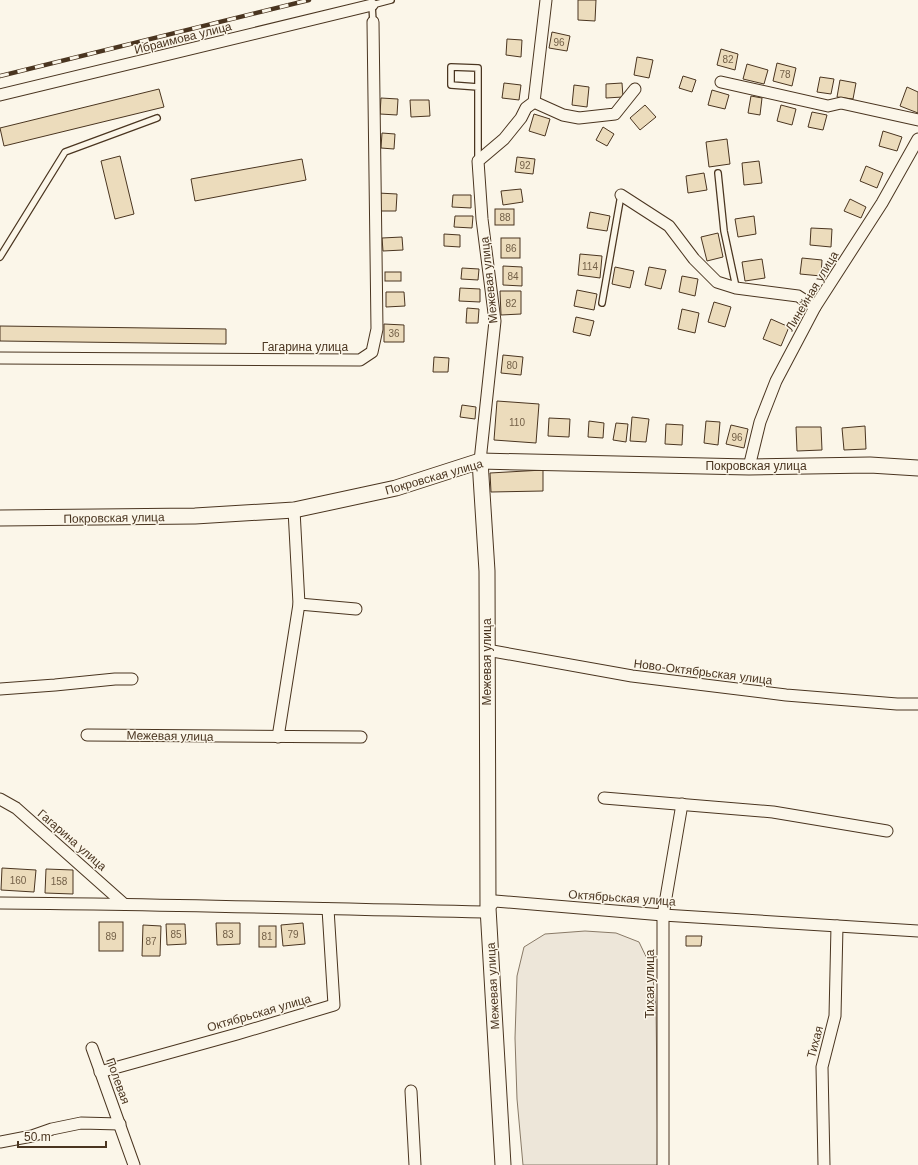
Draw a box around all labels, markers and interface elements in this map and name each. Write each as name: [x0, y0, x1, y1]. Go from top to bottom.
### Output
street label: Ибраимова улица: [133, 19, 233, 57]
house number: 96: [553, 37, 565, 48]
house number: 82: [722, 54, 734, 65]
house number: 78: [779, 69, 791, 80]
house number: 92: [519, 160, 531, 171]
house number: 88: [499, 212, 511, 223]
street label: Межевая улица: [477, 236, 501, 324]
house number: 86: [505, 243, 517, 254]
street label: Линейная улица: [783, 248, 842, 333]
house number: 114: [582, 261, 598, 272]
house number: 84: [507, 271, 519, 282]
house number: 82: [505, 298, 517, 309]
house number: 36: [388, 328, 400, 339]
street label: Гагарина улица: [262, 340, 348, 354]
house number: 80: [506, 360, 518, 371]
house number: 110: [509, 417, 525, 428]
house number: 96: [731, 432, 743, 443]
street label: Покровская улица: [383, 456, 485, 498]
street label: Покровская улица: [705, 459, 807, 473]
street label: Покровская улица: [63, 510, 165, 526]
street label: Межевая улица: [480, 618, 494, 706]
street label: Ново-Октябрьская улица: [633, 657, 774, 688]
street label: Межевая улица: [126, 728, 214, 744]
street label: Гагарина улица: [35, 806, 109, 874]
house number: 160: [10, 875, 27, 886]
house number: 158: [51, 876, 68, 887]
street label: Октябрьская улица: [568, 887, 676, 909]
house number: 85: [170, 929, 182, 940]
house number: 83: [222, 929, 234, 940]
house number: 79: [287, 929, 299, 940]
house number: 89: [105, 931, 117, 942]
house number: 81: [261, 931, 273, 942]
house number: 87: [145, 936, 157, 947]
street label: Межевая улица: [484, 942, 502, 1030]
street label: Тихая улица: [643, 949, 657, 1018]
street label: Октябрьская улица: [205, 991, 313, 1035]
street label: Тихая: [804, 1024, 826, 1060]
street label: Полевая: [103, 1056, 133, 1106]
scale bar: [18, 1123, 106, 1149]
text: 50 m: [24, 1130, 51, 1144]

